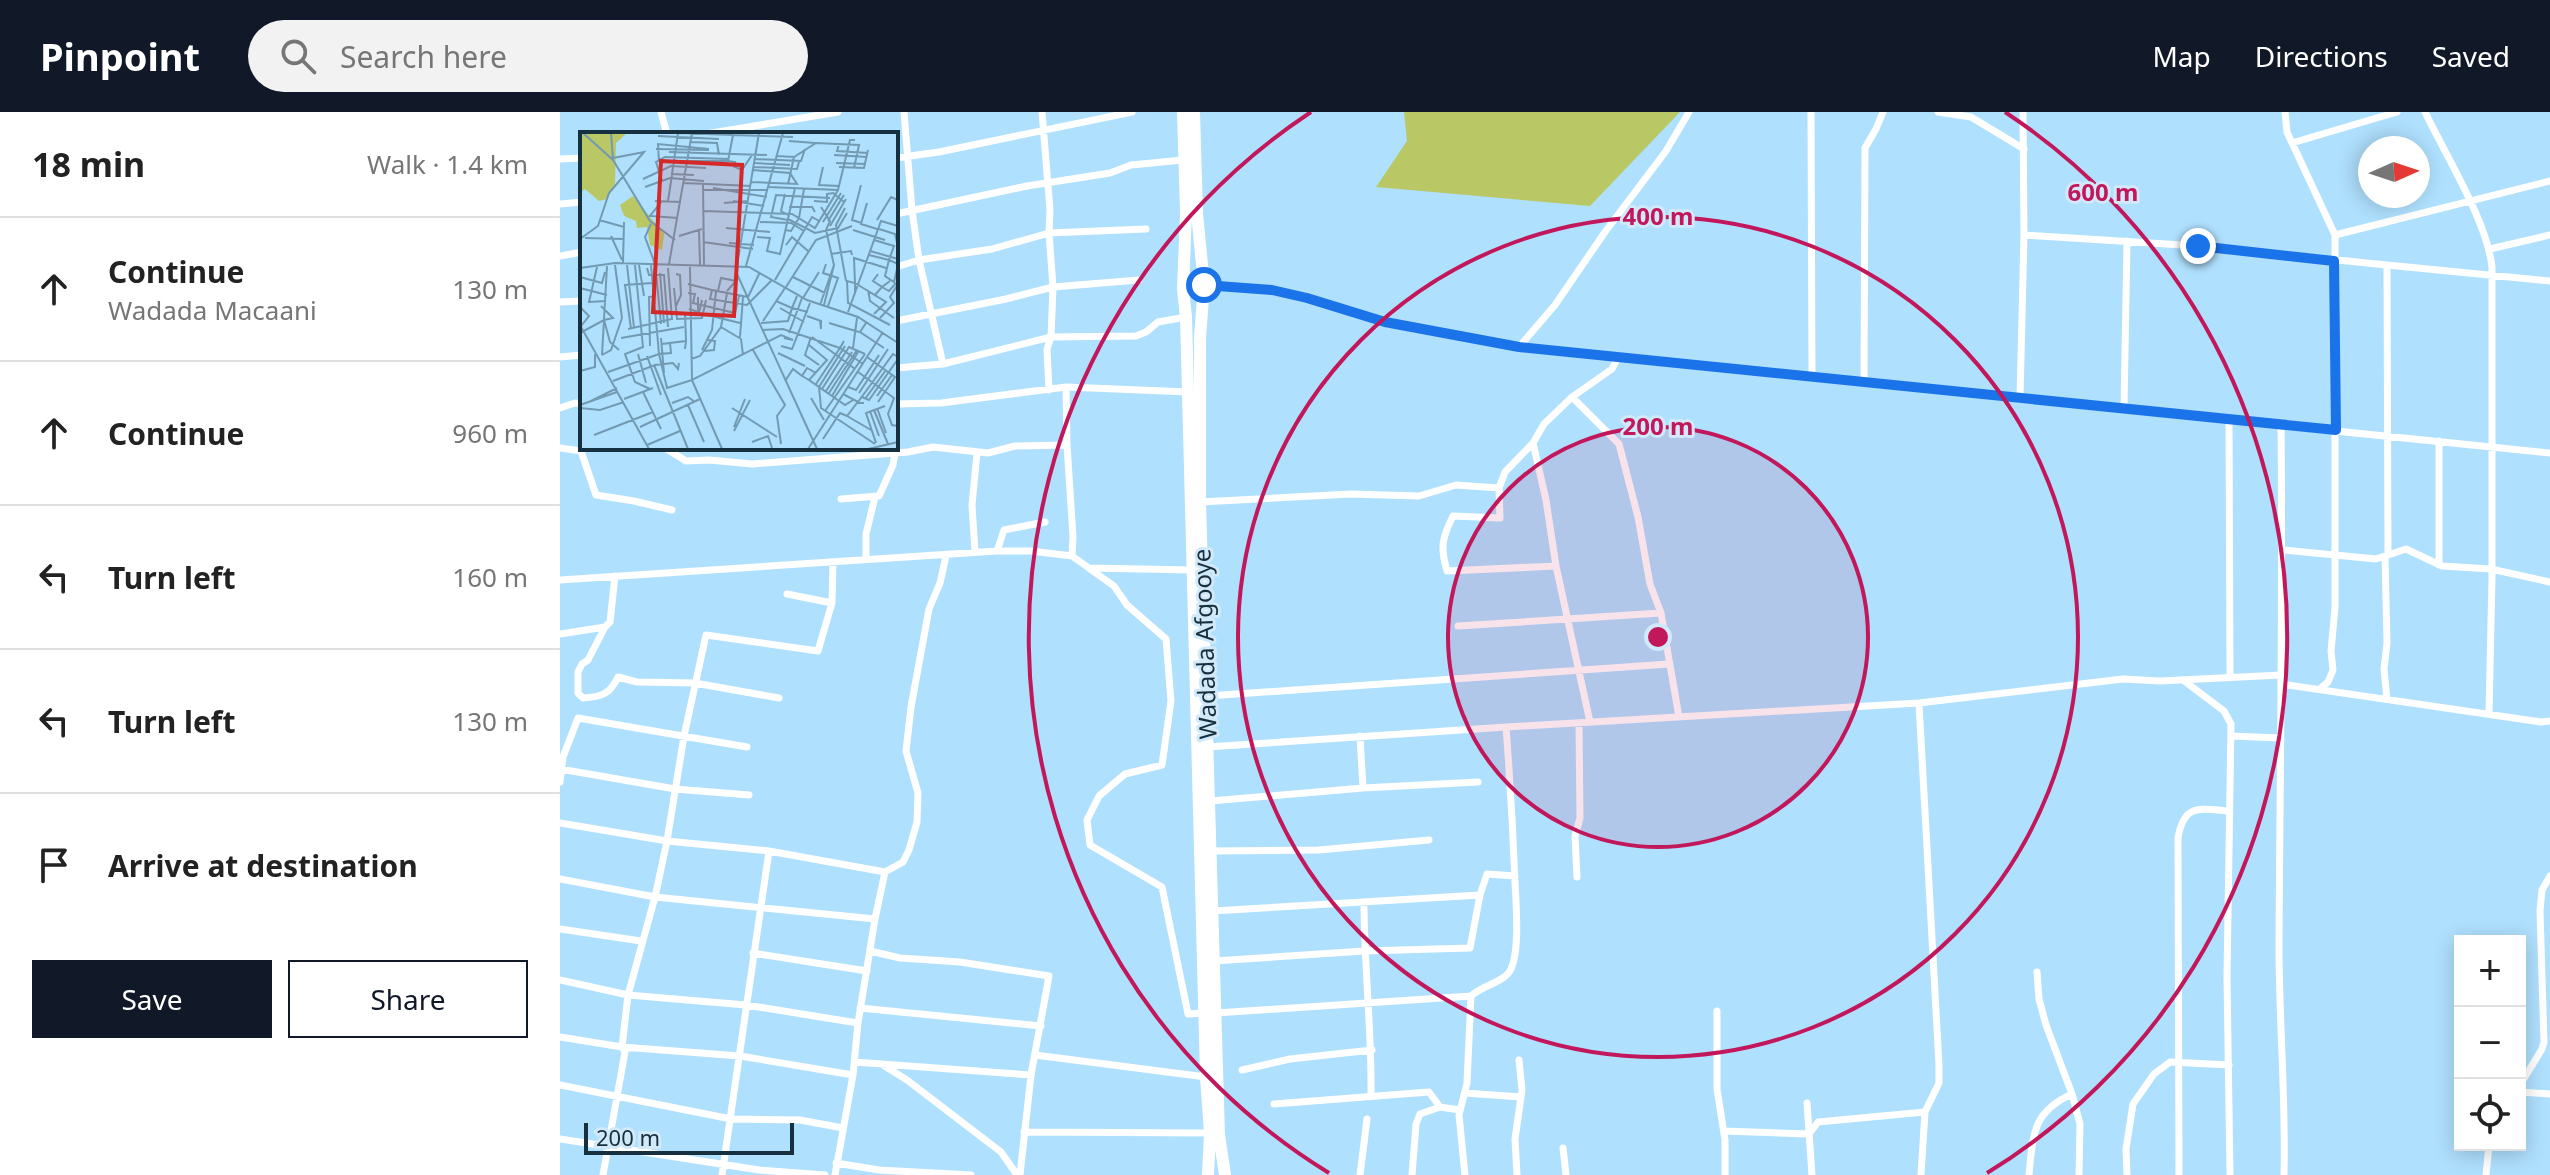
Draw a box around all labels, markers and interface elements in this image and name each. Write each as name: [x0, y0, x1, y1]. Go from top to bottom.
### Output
search box: [248, 20, 808, 92]
text: Pinpoint: [40, 30, 200, 82]
icon: search: [276, 34, 320, 78]
text: Search here: [340, 36, 507, 77]
text: Map: [2152, 37, 2211, 75]
text: Directions: [2255, 37, 2388, 75]
text: Saved: [2432, 37, 2510, 75]
inset map: [580, 132, 898, 450]
north arrow: [2358, 136, 2430, 208]
text: 18 min: [32, 141, 145, 187]
text: Walk · 1.4 km: [367, 146, 528, 182]
text: 600 m: [2068, 175, 2138, 208]
text: 400 m: [1623, 199, 1693, 232]
route end: [2180, 228, 2216, 264]
text: Continue: [108, 251, 244, 292]
icon: ahead: [32, 267, 76, 311]
route start: [1186, 267, 1222, 303]
text: 130 m: [452, 271, 528, 307]
text: Wadada Macaani: [108, 292, 317, 328]
text: 200 m: [1623, 409, 1693, 442]
icon: ahead: [32, 411, 76, 455]
text: Continue: [108, 413, 244, 454]
text: 960 m: [452, 415, 528, 451]
street label: Wadada Afgooye: [1184, 548, 1224, 740]
icon: left: [32, 555, 76, 599]
text: Turn left: [108, 557, 236, 598]
text: 160 m: [452, 559, 528, 595]
centre of rings: [1644, 623, 1672, 651]
icon: left: [32, 699, 76, 743]
text: Turn left: [108, 701, 236, 742]
text: 130 m: [452, 703, 528, 739]
icon: arrive: [32, 843, 76, 887]
text: Arrive at destination: [108, 845, 418, 886]
map controls: [2454, 935, 2526, 1151]
button: +: [2454, 935, 2526, 1007]
button: Save: [32, 960, 272, 1038]
button: Share: [288, 960, 528, 1038]
button: −: [2454, 1007, 2526, 1079]
button: locate: [2454, 1079, 2526, 1151]
scale bar: [584, 1119, 794, 1155]
text: 200 m: [596, 1122, 660, 1152]

